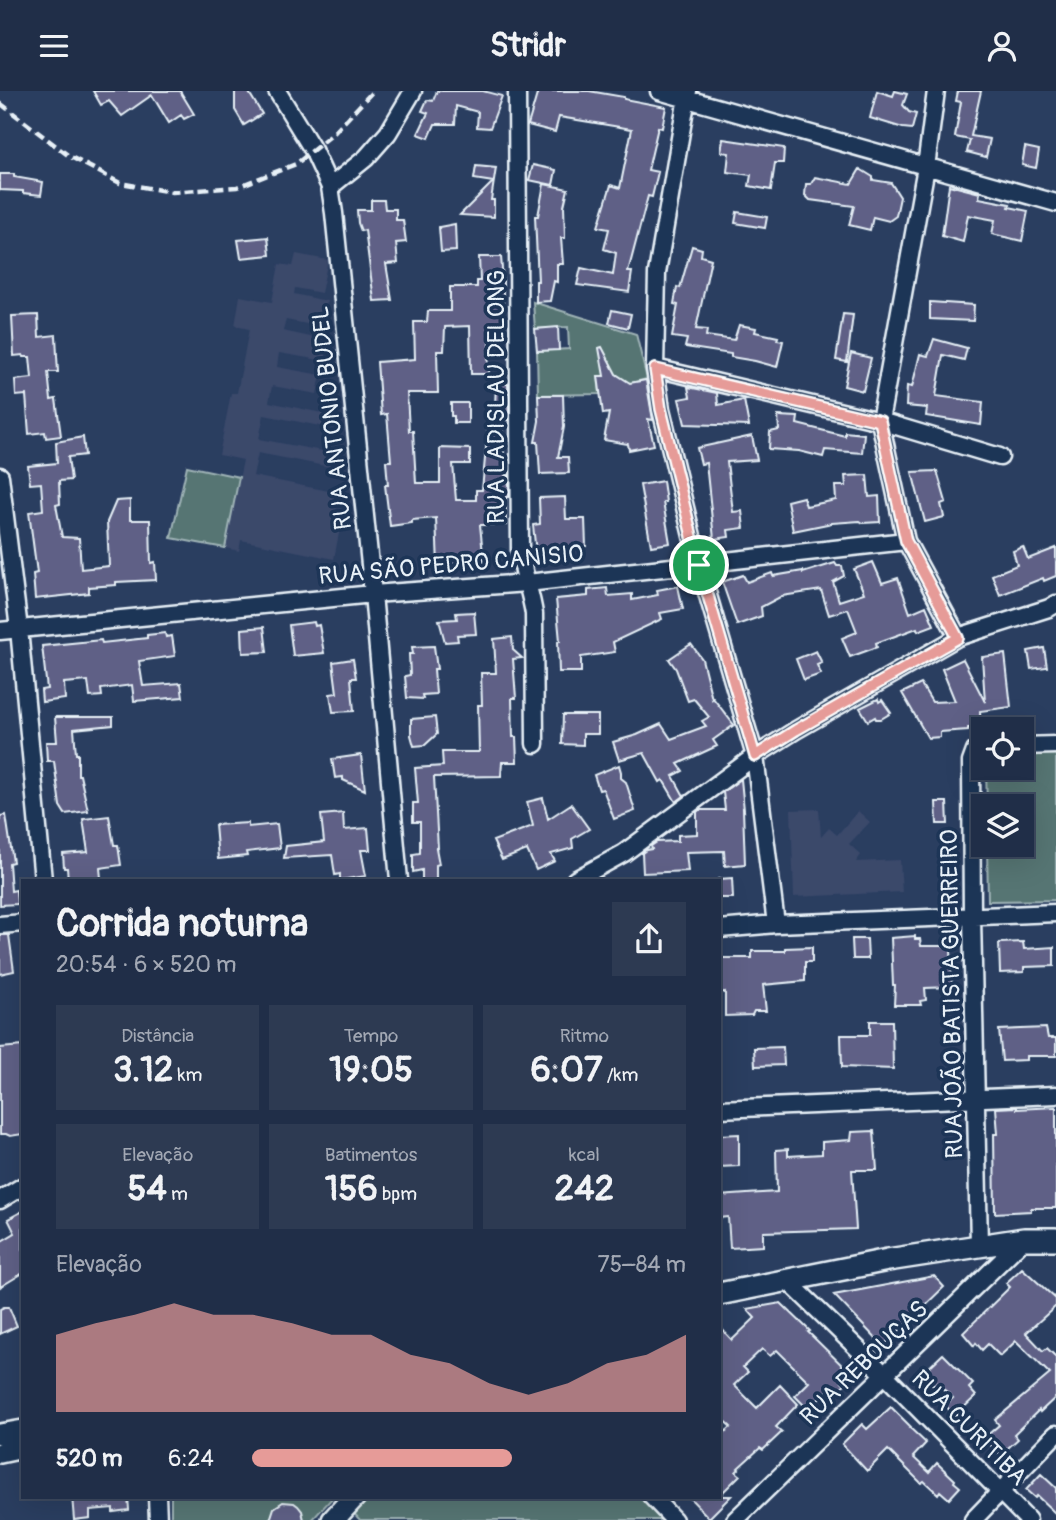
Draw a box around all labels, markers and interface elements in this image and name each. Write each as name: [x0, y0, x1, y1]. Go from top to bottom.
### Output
text: Stridr: [490, 26, 566, 66]
icon: menu: [35, 27, 73, 65]
icon: person: [983, 27, 1021, 65]
street label: RUA LADISLAU DELONG: [482, 270, 511, 524]
street label: RUA ANTONIO BUDEL: [306, 305, 358, 531]
pin: [669, 535, 729, 595]
street label: RUA SÃO PEDRO CANISIO: [317, 539, 585, 591]
icon: arrive: [680, 546, 718, 584]
map controls: [971, 717, 1034, 857]
button: locate: [971, 717, 1034, 780]
button: layers: [971, 794, 1034, 857]
street label: RUA JOÃO BATISTA GUERREIRO: [935, 829, 969, 1159]
text: Corrida noturna: [56, 900, 308, 948]
button: share: [612, 902, 686, 976]
text: 20:54 · 6 × 520 m: [56, 950, 236, 979]
text: Distância: [121, 1024, 194, 1048]
text: Tempo: [344, 1024, 398, 1048]
text: Ritmo: [560, 1024, 609, 1048]
text: 3.12: [113, 1048, 173, 1092]
text: 19:05: [329, 1048, 413, 1092]
text: 6:07: [530, 1048, 603, 1092]
text: km: [173, 1063, 202, 1087]
text: /km: [603, 1063, 638, 1087]
text: Elevação: [122, 1143, 193, 1167]
text: Batimentos: [325, 1143, 417, 1167]
text: kcal: [569, 1143, 600, 1167]
text: 54: [128, 1167, 167, 1211]
text: 156: [325, 1167, 378, 1211]
text: 242: [555, 1167, 614, 1211]
text: m: [167, 1182, 188, 1206]
text: bpm: [378, 1182, 417, 1206]
text: Elevação: [56, 1250, 142, 1279]
text: 75–84 m: [597, 1250, 686, 1279]
street label: RUA REBOUÇAS: [794, 1295, 934, 1431]
street label: RUA CURITIBA: [905, 1364, 1033, 1492]
text: 520 m: [56, 1444, 122, 1473]
text: 6:24: [168, 1444, 214, 1473]

